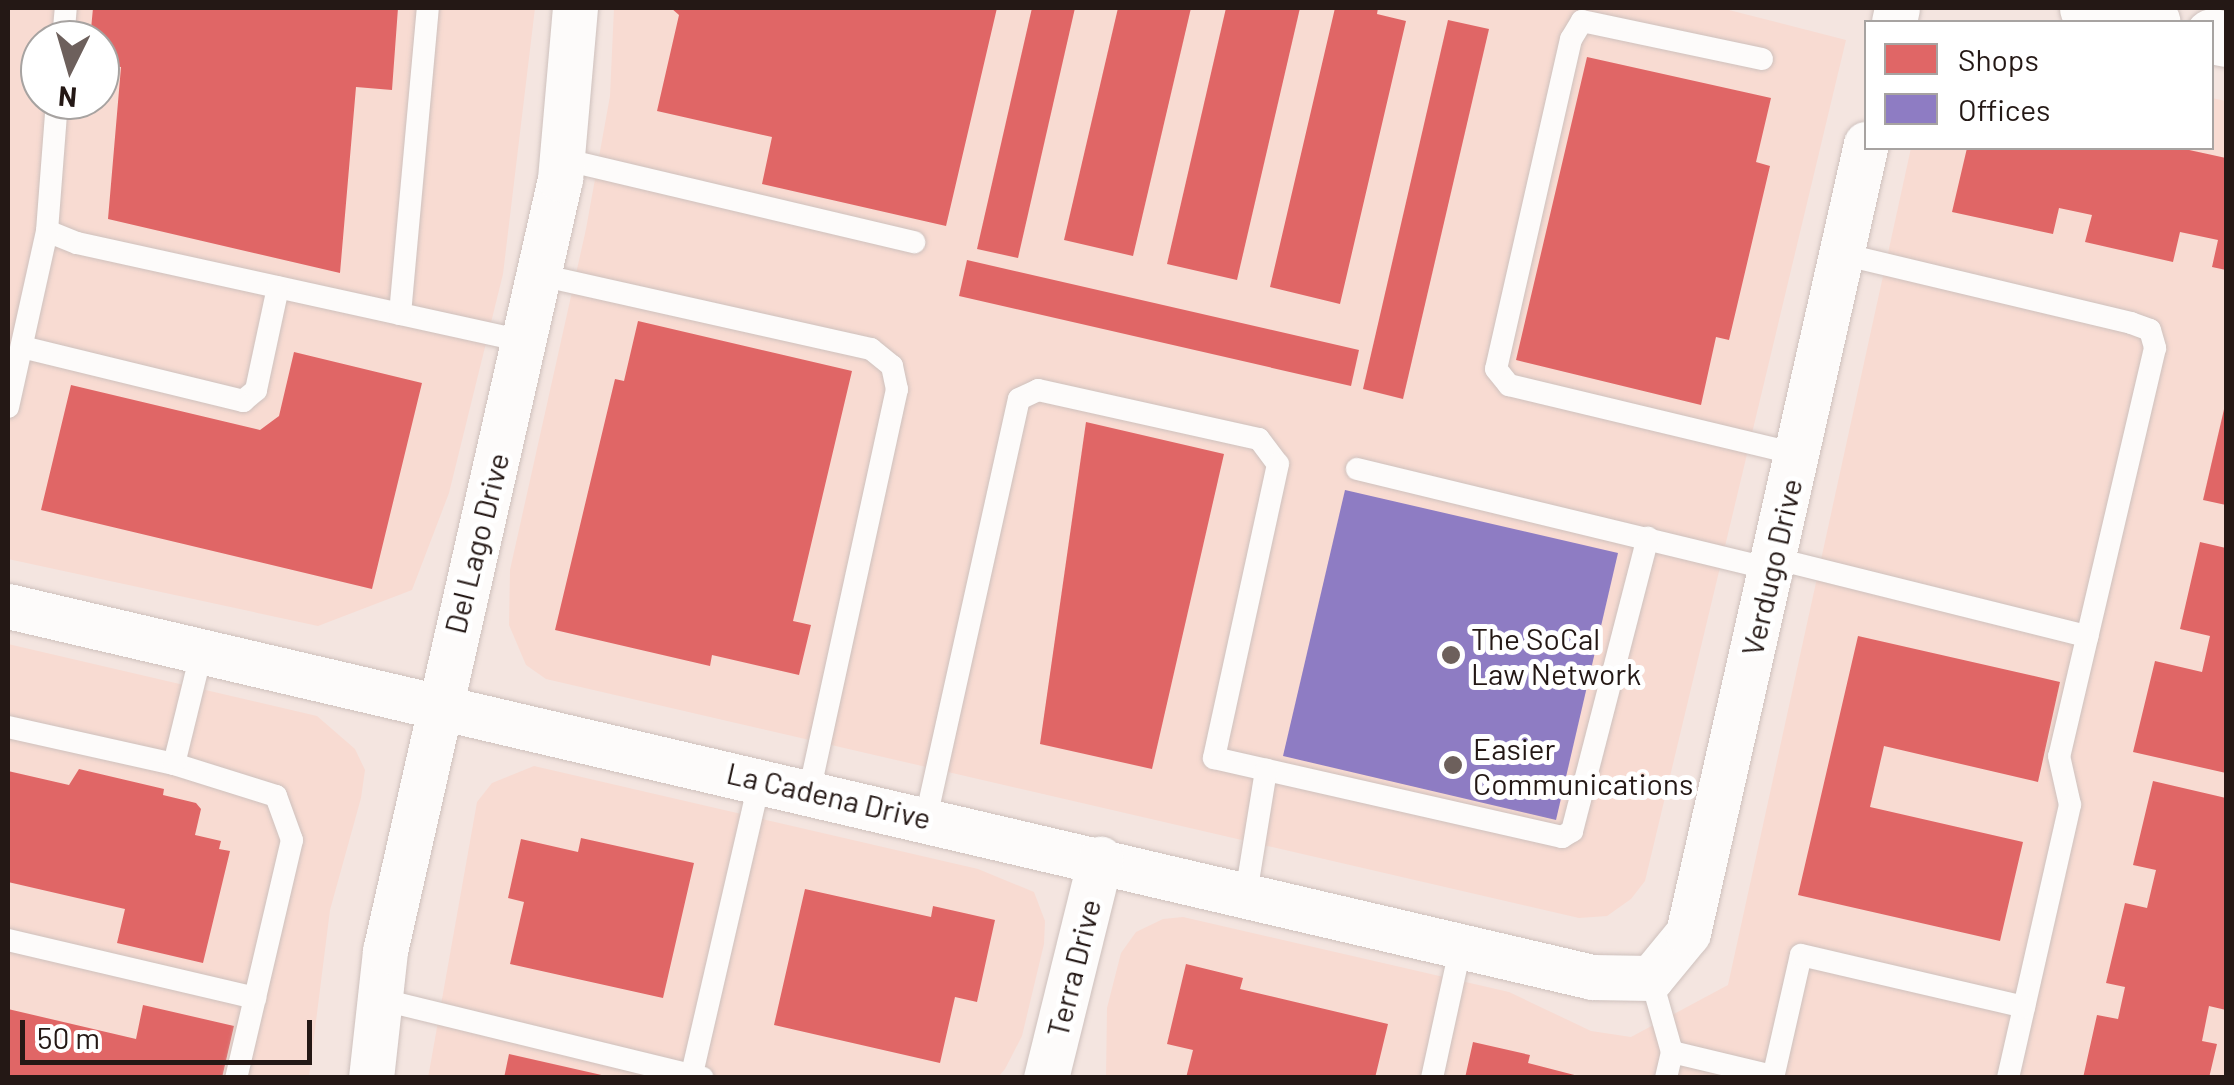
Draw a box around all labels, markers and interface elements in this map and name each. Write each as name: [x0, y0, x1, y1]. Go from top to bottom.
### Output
north arrow: [20, 20, 120, 120]
legend: [1864, 20, 2214, 150]
text: Shops: [1958, 41, 2039, 77]
text: N: [57, 80, 78, 116]
text: Offices: [1958, 91, 2051, 127]
street label: Del Lago Drive: [436, 449, 516, 637]
street label: Verdugo Drive: [1733, 475, 1809, 659]
place label: The SoCal Law Network: [1471, 620, 1641, 690]
marker: The SoCal Law Network: [1440, 644, 1462, 666]
place label: Easier Communications: [1473, 730, 1693, 800]
street label: La Cadena Drive: [723, 754, 935, 836]
marker: Easier Communications: [1442, 754, 1464, 776]
street label: Terra Drive: [1038, 895, 1108, 1041]
scale bar: [25, 1000, 318, 1062]
text: 50 m: [37, 1019, 100, 1055]

